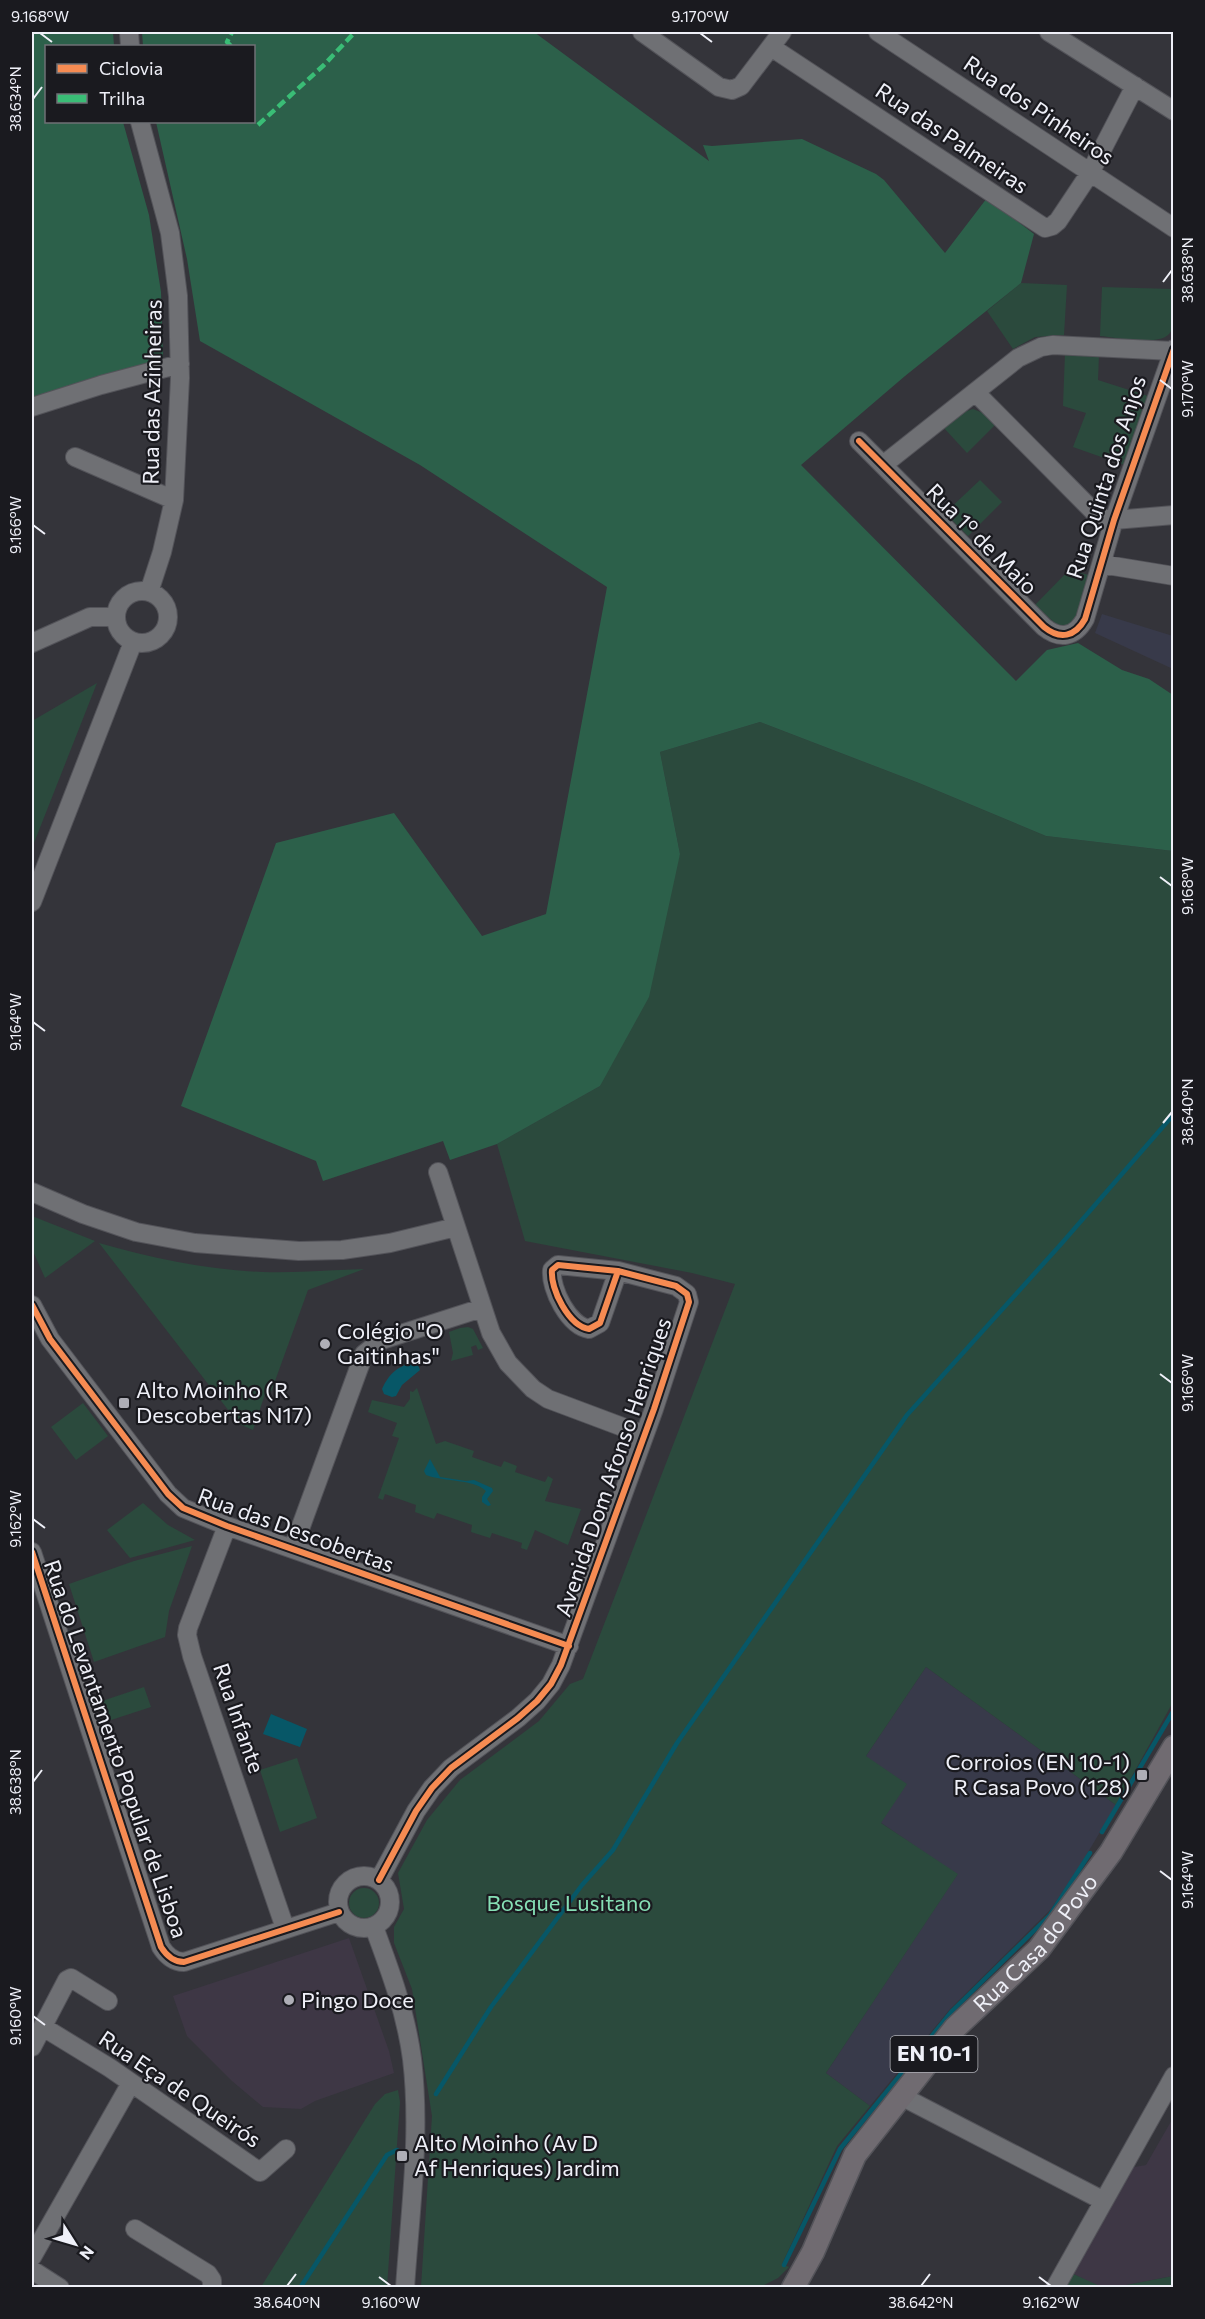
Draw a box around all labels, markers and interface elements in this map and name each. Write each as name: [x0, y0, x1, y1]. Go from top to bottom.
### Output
text: 9.168°W: [11, 7, 69, 25]
text: 9.170°W: [671, 7, 729, 25]
legend: [45, 45, 255, 123]
street label: Rua dos Pinheiros: [959, 49, 1120, 170]
text: Ciclovia: [99, 57, 163, 79]
text: 38.634°N: [6, 66, 24, 132]
street label: Rua das Palmeiras: [871, 76, 1034, 199]
text: Trilha: [99, 87, 145, 109]
text: 38.638°N: [1178, 237, 1196, 303]
street label: Rua das Azinheiras: [136, 299, 167, 485]
text: 9.170°W: [1178, 360, 1196, 418]
street label: Rua Quinta dos Anjos: [1060, 372, 1151, 582]
street label: Rua 1º de Maio: [921, 478, 1043, 600]
text: 9.166°W: [6, 496, 24, 554]
text: 9.168°W: [1178, 857, 1196, 915]
text: 9.164°W: [6, 993, 24, 1051]
text: 38.640°N: [1178, 1079, 1196, 1145]
street label: Avenida Dom Afonso Henriques: [549, 1314, 676, 1620]
place label: Colégio "O Gaitinhas": [337, 1317, 444, 1369]
marker: Colégio "O Gaitinhas": [318, 1337, 332, 1351]
text: 9.166°W: [1178, 1354, 1196, 1412]
place label: Alto Moinho (R Descobertas N17): [136, 1376, 312, 1428]
marker: Alto Moinho (R Descobertas N17): [117, 1396, 131, 1410]
street label: Rua das Descobertas: [194, 1481, 398, 1578]
text: 9.162°W: [6, 1490, 24, 1548]
street label: Rua do Levantamento Popular de Lisboa: [39, 1556, 194, 1942]
street label: Rua Infante: [208, 1659, 271, 1776]
place label: Corroios (EN 10-1) R Casa Povo (128): [945, 1748, 1130, 1800]
text: 38.638°N: [6, 1749, 24, 1815]
marker: Corroios (EN 10-1) R Casa Povo (128): [1135, 1768, 1149, 1782]
text: 9.164°W: [1178, 1851, 1196, 1909]
street label: Rua Casa do Povo: [967, 1869, 1103, 2017]
park label: Bosque Lusitano: [487, 1889, 651, 1916]
place label: Pingo Doce: [301, 1986, 414, 2013]
text: 9.160°W: [6, 1987, 24, 2045]
marker: Pingo Doce: [282, 1993, 296, 2007]
street label: Rua Eça de Queirós: [94, 2024, 266, 2153]
road number: EN 10-1: [890, 2036, 978, 2072]
place label: Alto Moinho (Av D Af Henriques) Jardim: [414, 2129, 620, 2181]
marker: Alto Moinho (Av D Af Henriques) Jardim: [395, 2149, 409, 2163]
north arrow: [45, 2214, 105, 2274]
text: N: [76, 2243, 99, 2264]
text: 38.640°N: [254, 2293, 320, 2311]
text: 9.160°W: [362, 2293, 420, 2311]
text: 38.642°N: [888, 2293, 954, 2311]
text: 9.162°W: [1022, 2293, 1080, 2311]

